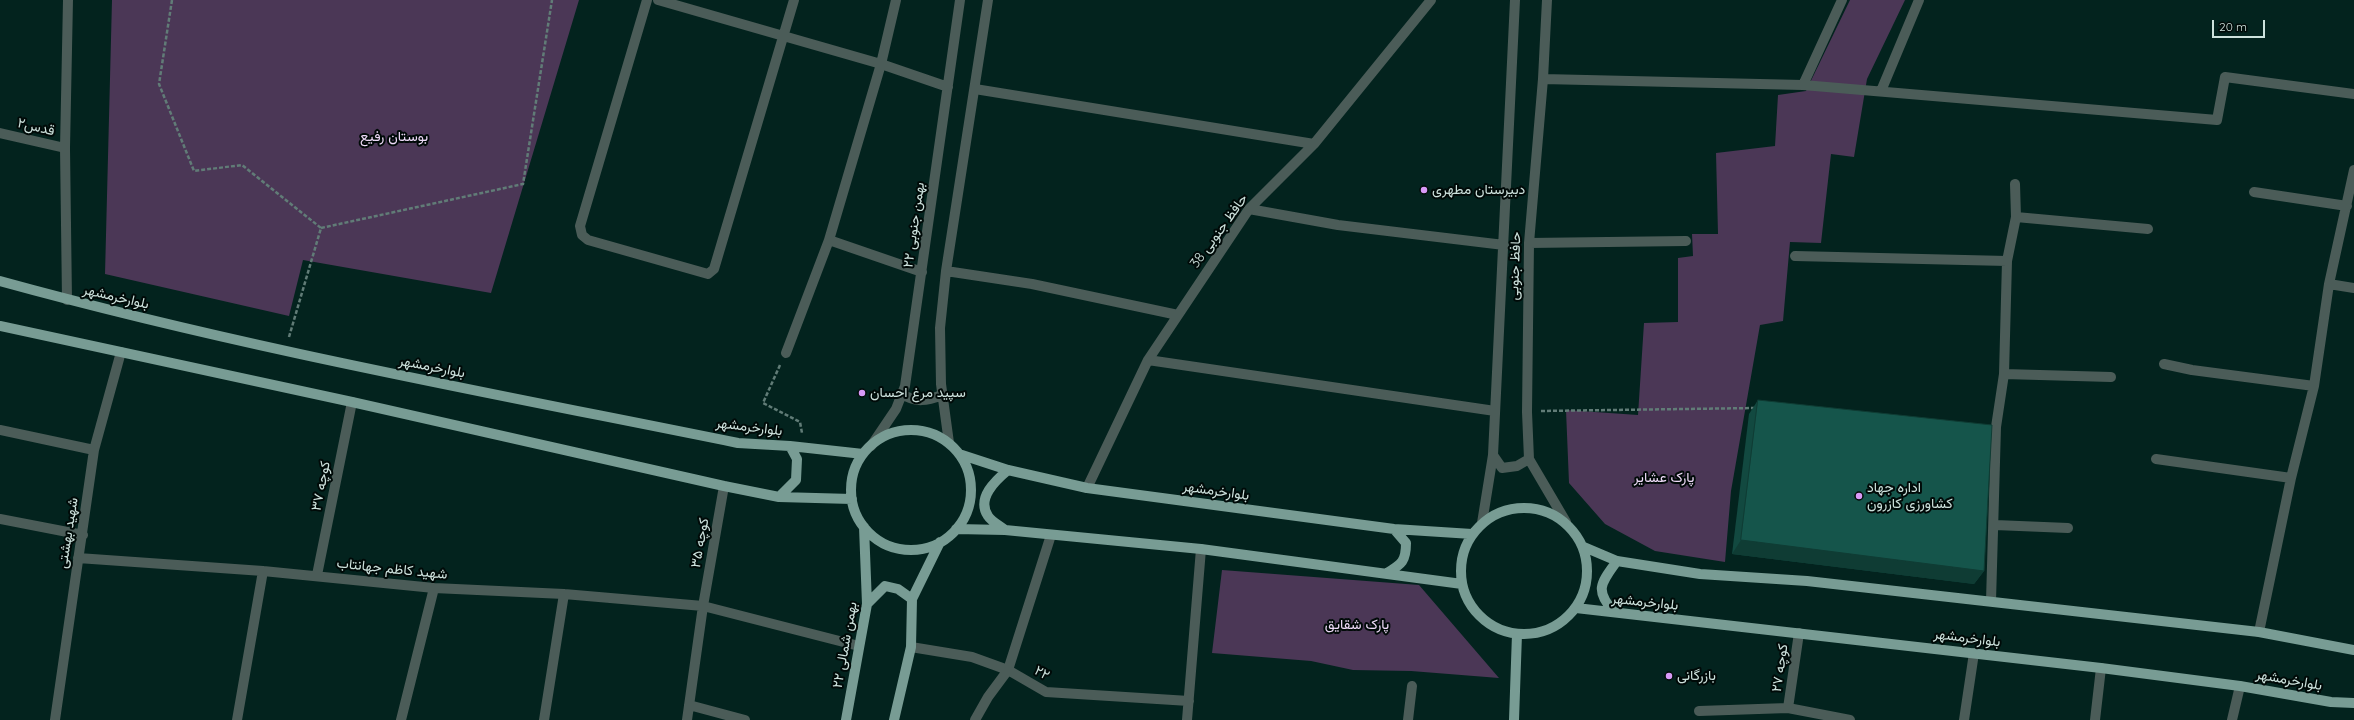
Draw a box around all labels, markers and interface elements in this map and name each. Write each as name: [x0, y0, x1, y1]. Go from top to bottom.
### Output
scale bar: [2214, 12, 2267, 38]
text: 20 m: [2219, 19, 2247, 34]
street label: قدس۲: [16, 115, 56, 139]
park label: بوستان رفیع: [360, 129, 428, 145]
street label: ۲۲ بهمن جنوبی: [900, 181, 928, 269]
place label: دبیرستان مطهری: [1432, 182, 1525, 198]
marker: دبیرستان مطهری: [1419, 185, 1429, 195]
street label: حافظ جنوبی 38: [1186, 191, 1252, 271]
street label: حافظ جنوبی: [1505, 231, 1525, 301]
street label: بلوارخرمشهر: [81, 281, 151, 313]
street label: بلوارخرمشهر: [397, 352, 467, 382]
place label: سپید مرغ احسان: [870, 385, 966, 401]
marker: سپید مرغ احسان: [857, 388, 867, 398]
street label: بلوارخرمشهر: [715, 415, 783, 439]
street label: کوچه ۳۷: [308, 460, 334, 512]
park label: پارک عشایر: [1634, 470, 1694, 486]
street label: بلوارخرمشهر: [1182, 478, 1250, 504]
place label: اداره جهاد کشاورزی کازرون: [1867, 480, 1953, 512]
marker: اداره جهاد کشاورزی کازرون: [1854, 491, 1864, 501]
street label: شهید بهشتی: [54, 496, 82, 570]
street label: کوچه ۳۵: [687, 517, 713, 569]
street label: شهید کاظم جهانتاب: [336, 555, 448, 583]
street label: بلوارخرمشهر: [1611, 590, 1679, 614]
street label: ۲۲ بهمن شمالی: [829, 601, 861, 689]
park label: پارک شقایق: [1325, 617, 1389, 633]
street label: بلوارخرمشهر: [1933, 626, 2001, 650]
street label: کوچه ۲۷: [1768, 643, 1792, 693]
street label: ۲۲: [1032, 662, 1052, 684]
street label: بلوارخرمشهر: [2254, 666, 2324, 694]
place label: بازرگانی: [1677, 668, 1716, 684]
marker: بازرگانی: [1664, 671, 1674, 681]

